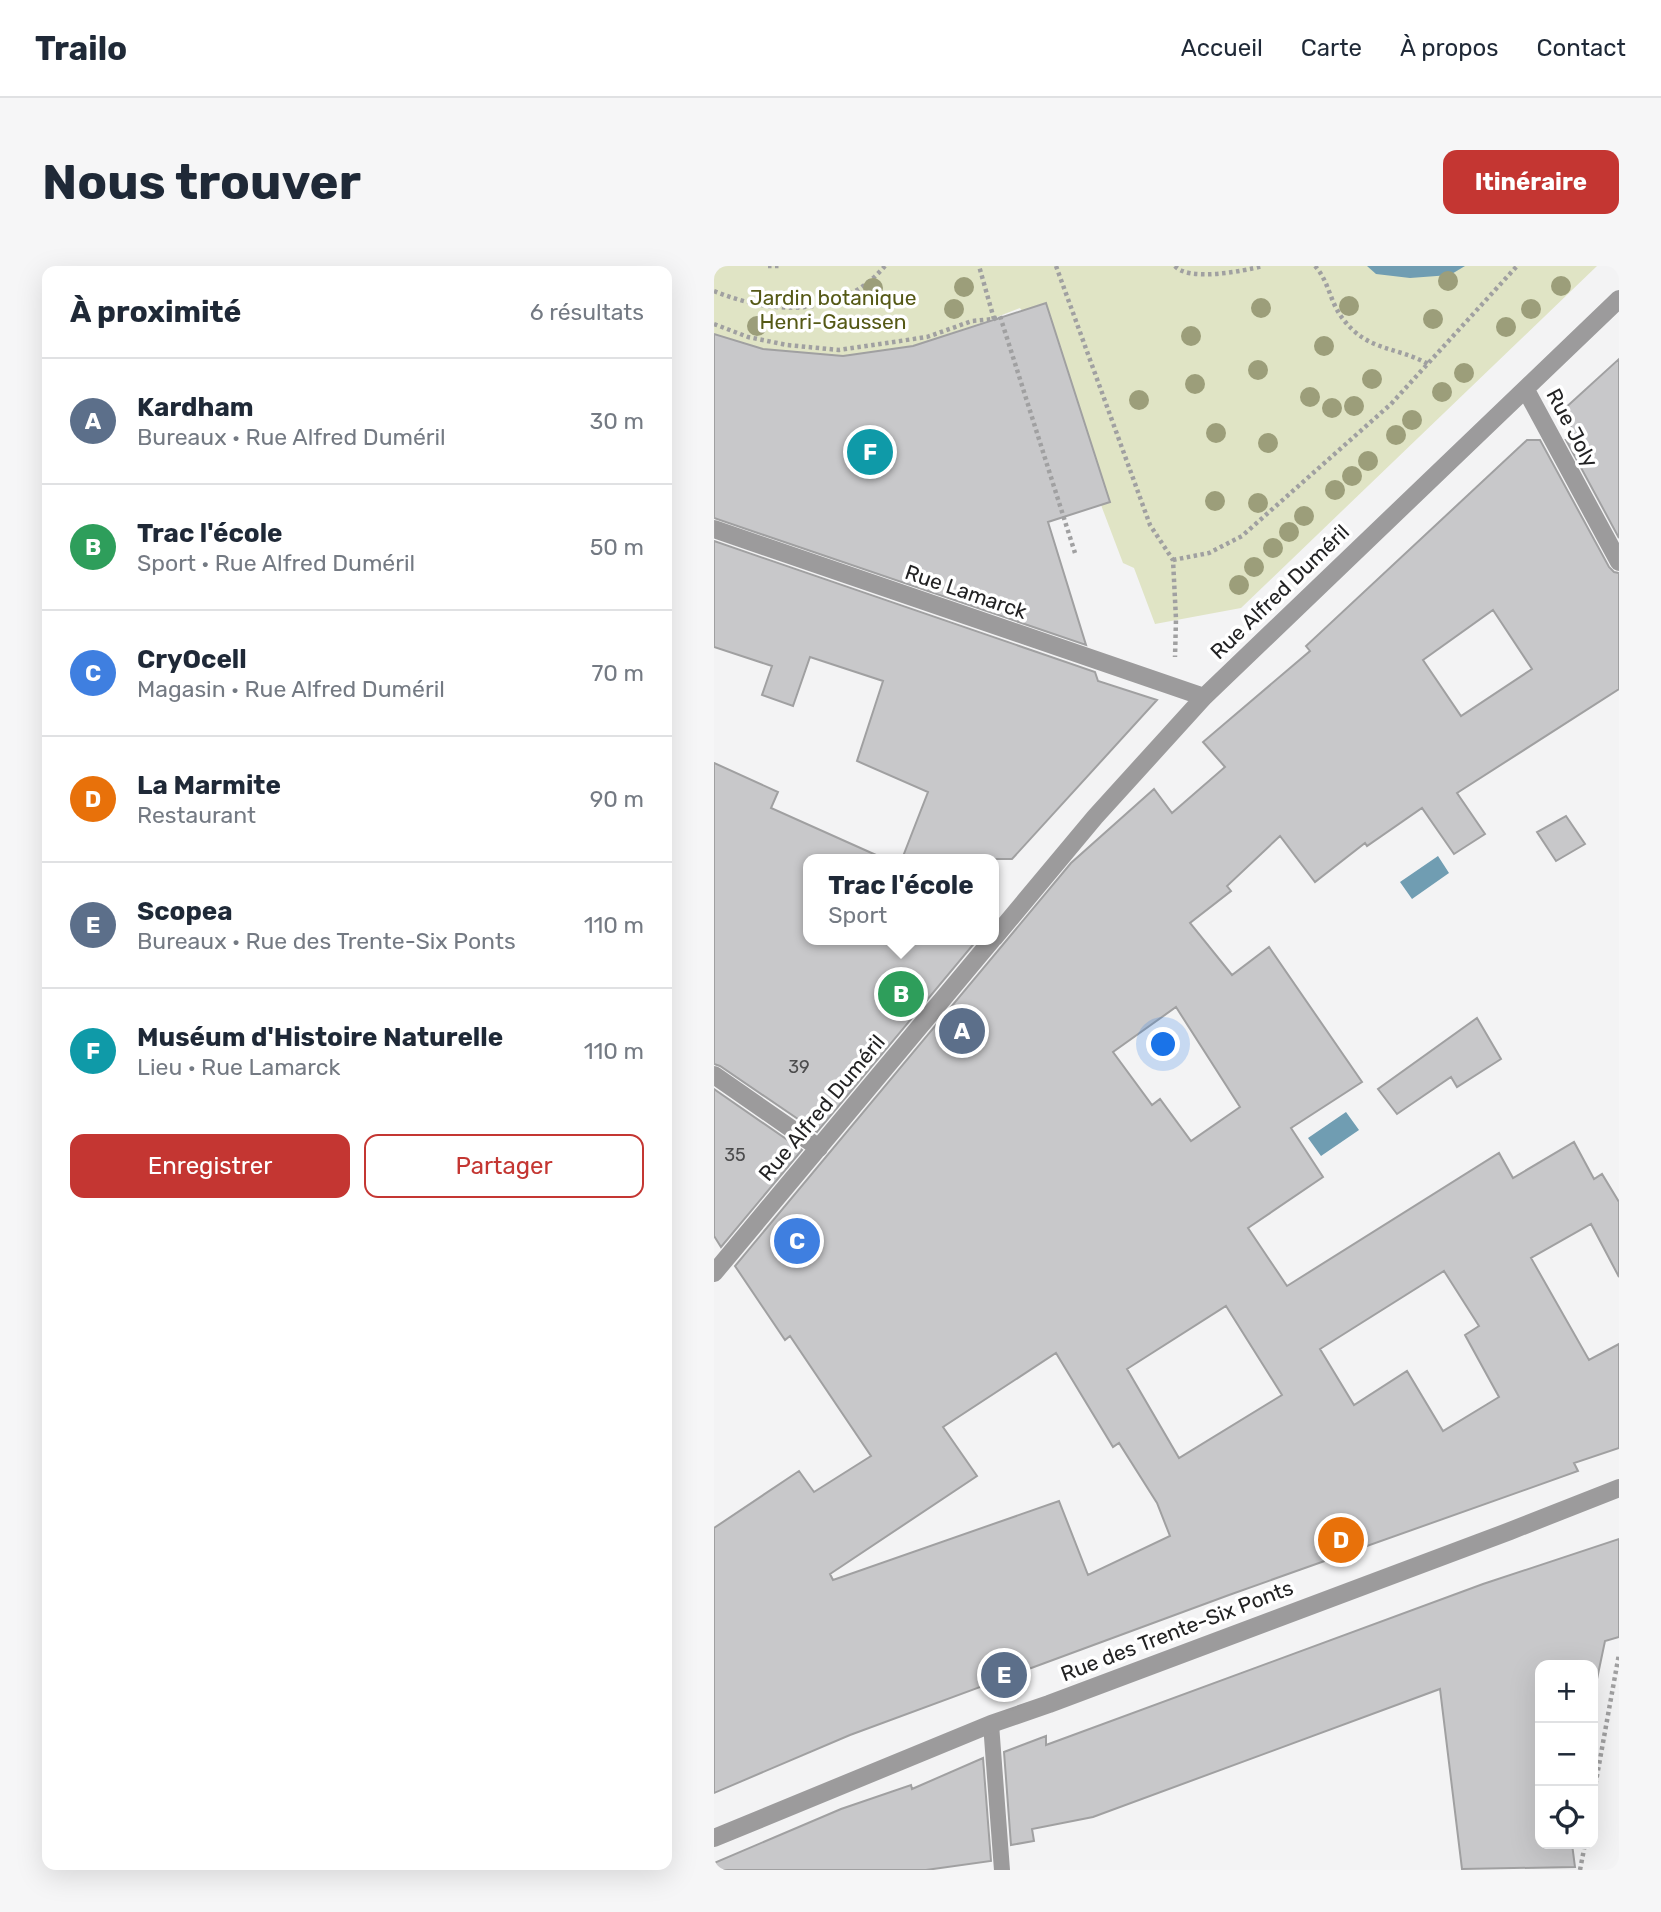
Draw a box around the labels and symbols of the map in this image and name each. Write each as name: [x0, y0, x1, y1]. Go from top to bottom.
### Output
park label: Jardin botanique Henri-Gaussen: [749, 285, 917, 334]
street label: Rue Joly: [1541, 384, 1604, 472]
pin: F: [847, 426, 893, 478]
street label: Rue Alfred Duméril: [1205, 519, 1354, 664]
street label: Rue Lamarck: [902, 559, 1031, 624]
pin: B: [878, 968, 924, 1020]
pin: A: [939, 1005, 985, 1057]
your location: [1146, 1027, 1180, 1061]
street label: Rue Alfred Duméril: [753, 1030, 890, 1186]
house number: 39: [788, 1056, 810, 1078]
house number: 35: [724, 1144, 746, 1166]
pin: C: [774, 1215, 820, 1267]
pin: D: [1318, 1514, 1364, 1566]
street label: Rue des Trente-Six Ponts: [1057, 1575, 1296, 1686]
pin: E: [981, 1649, 1027, 1701]

